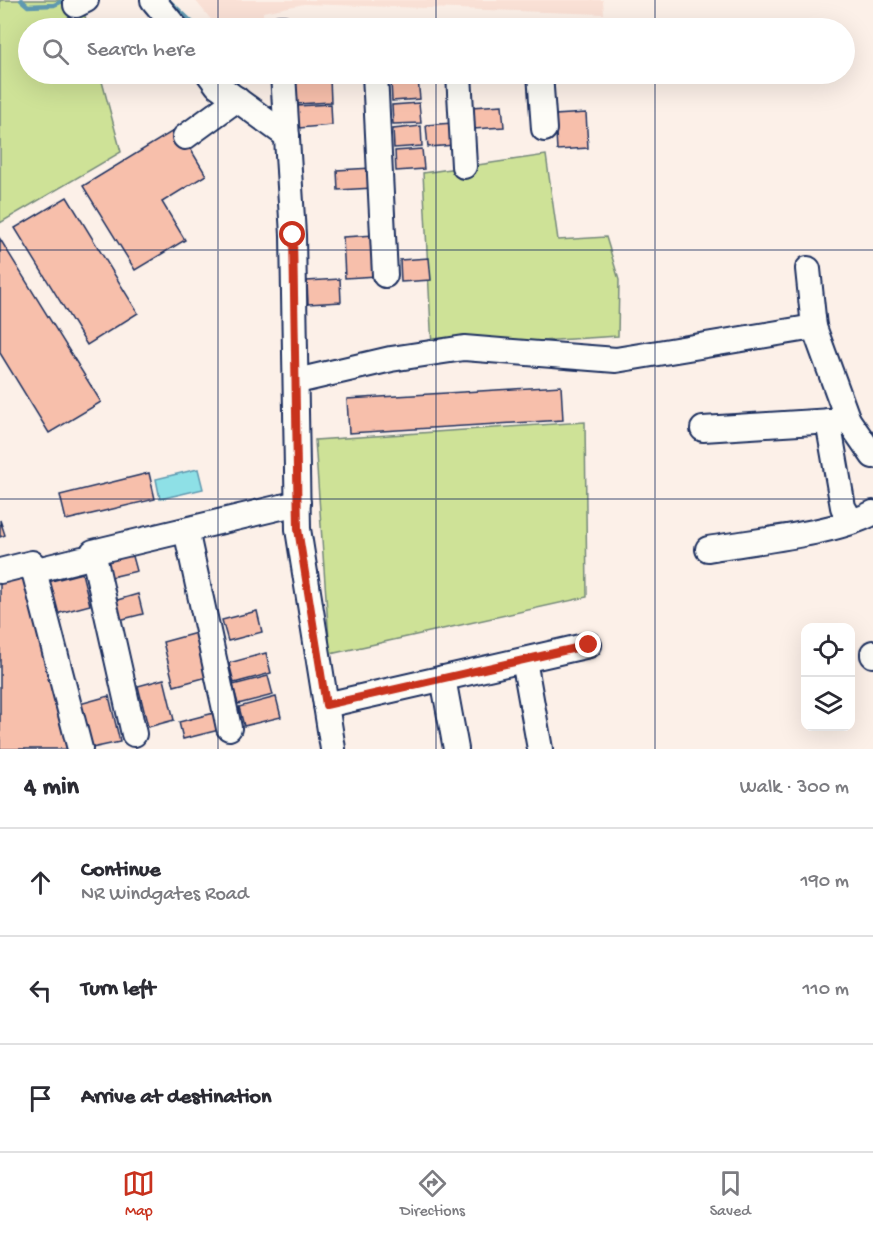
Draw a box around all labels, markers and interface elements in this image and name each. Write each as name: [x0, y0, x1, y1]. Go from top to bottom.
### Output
search box: [18, 18, 855, 84]
icon: search: [39, 35, 72, 68]
text: Search here: [87, 38, 195, 64]
route start: [279, 221, 305, 247]
map controls: [801, 623, 855, 731]
button: locate: [801, 623, 855, 677]
route end: [575, 631, 601, 657]
button: layers: [801, 677, 855, 731]
text: 4 min: [24, 773, 79, 804]
text: Walk · 300 m: [740, 777, 849, 800]
text: Continue: [81, 858, 161, 884]
icon: ahead: [24, 866, 57, 899]
text: 190 m: [801, 871, 849, 894]
text: NR Windgates Road: [81, 884, 249, 907]
icon: left: [24, 974, 57, 1007]
text: Turn left: [81, 977, 155, 1003]
text: 110 m: [803, 979, 849, 1002]
icon: arrive: [24, 1082, 57, 1115]
text: Arrive at destination: [81, 1085, 271, 1111]
tab: Map: [122, 1167, 155, 1222]
tab: Directions: [400, 1167, 465, 1222]
tab: Saved: [710, 1167, 751, 1222]

